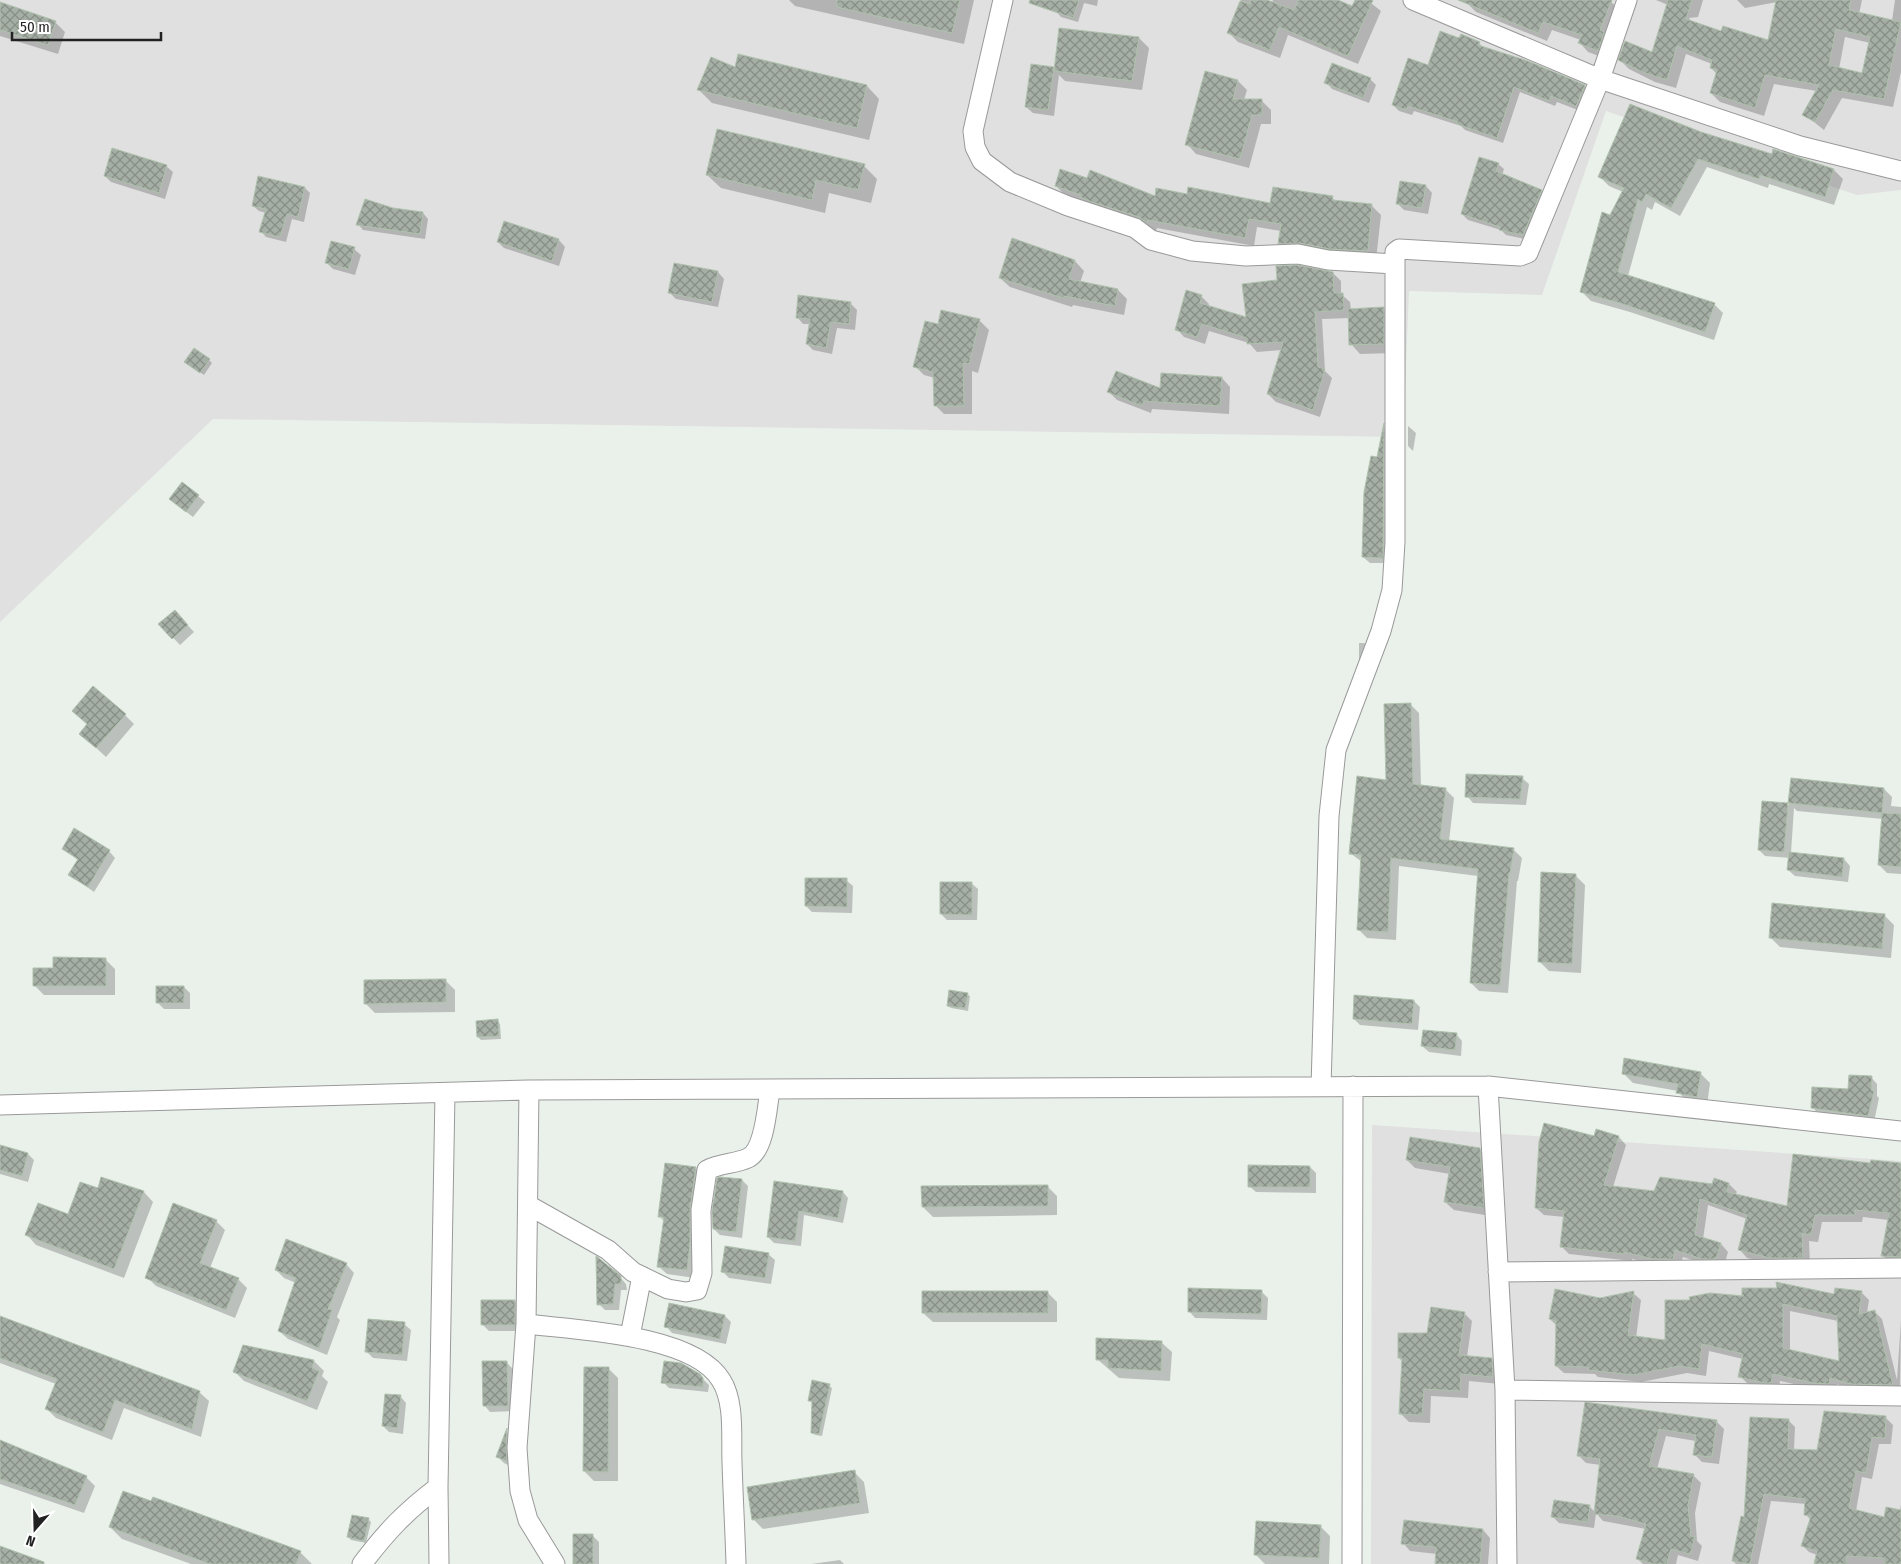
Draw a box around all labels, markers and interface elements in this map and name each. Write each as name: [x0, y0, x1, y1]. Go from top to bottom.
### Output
scale bar: [12, 10, 161, 42]
text: 50 m: [20, 18, 50, 36]
north arrow: [10, 1504, 60, 1554]
text: N: [24, 1531, 38, 1550]

